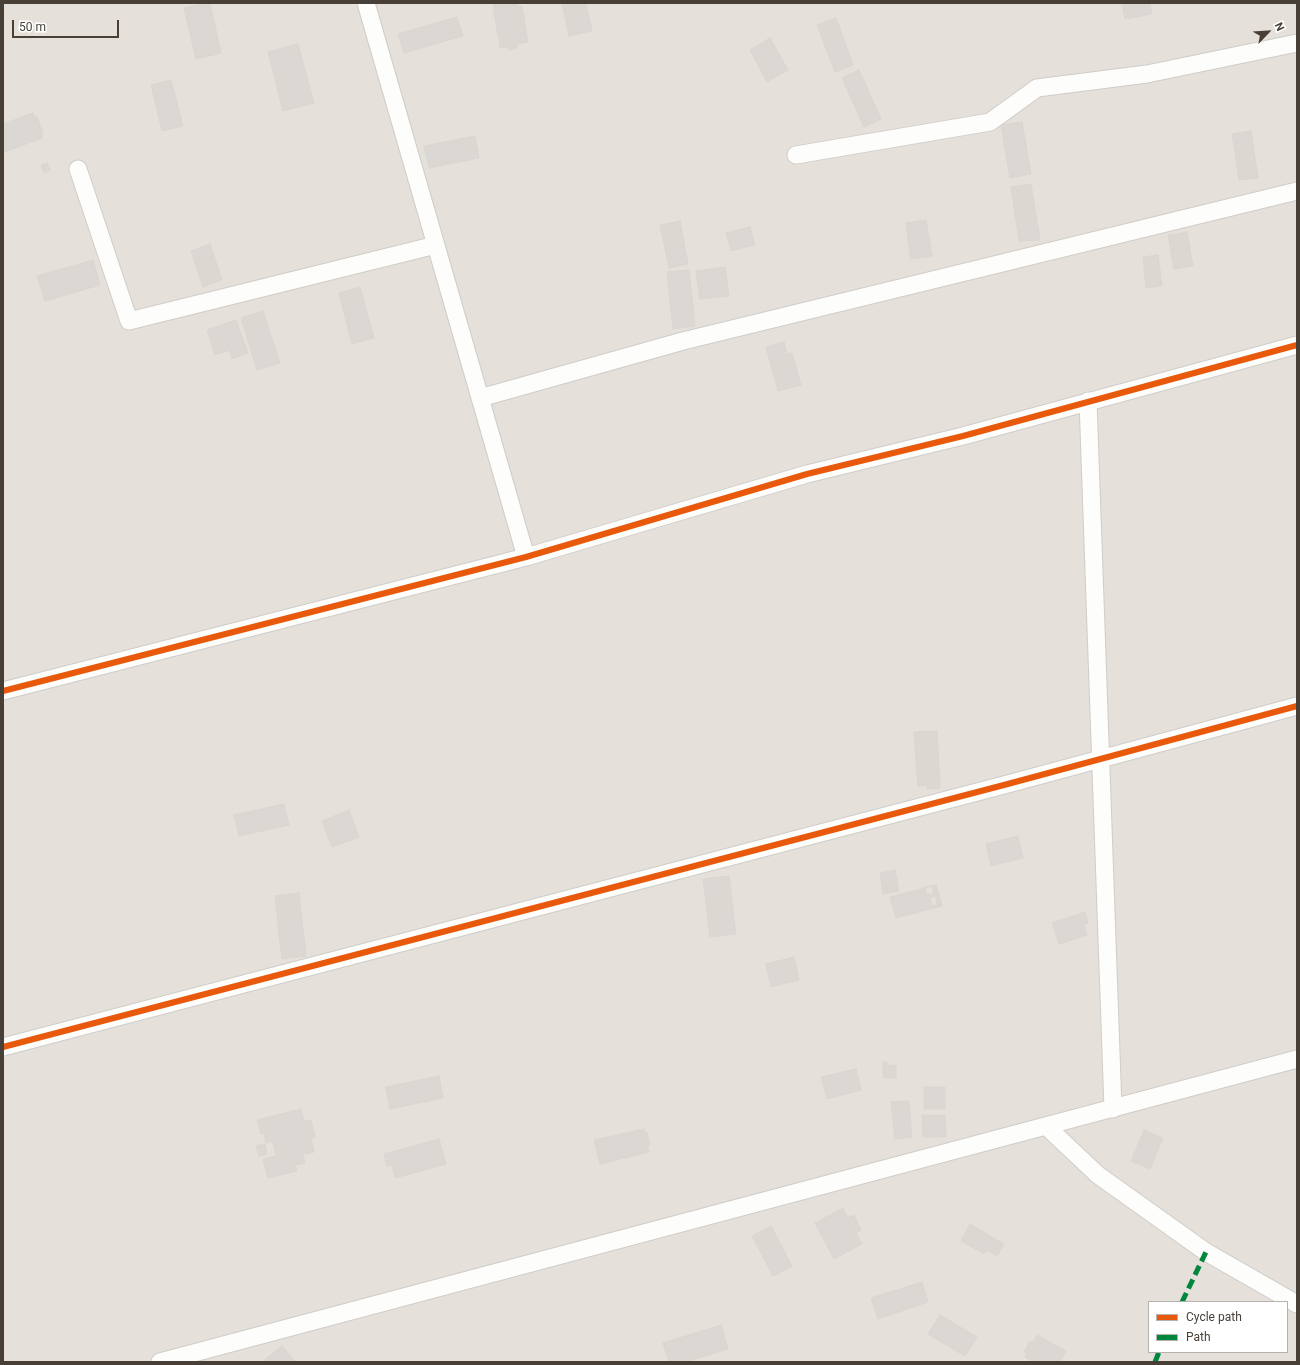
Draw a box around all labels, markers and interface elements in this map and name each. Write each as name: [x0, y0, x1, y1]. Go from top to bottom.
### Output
scale bar: [14, 12, 121, 38]
north arrow: [1248, 12, 1288, 52]
text: 50 m: [19, 20, 46, 34]
text: N: [1272, 20, 1287, 33]
legend: [1148, 1301, 1288, 1353]
text: Cycle path: [1186, 1310, 1242, 1324]
text: Path: [1186, 1330, 1211, 1344]

